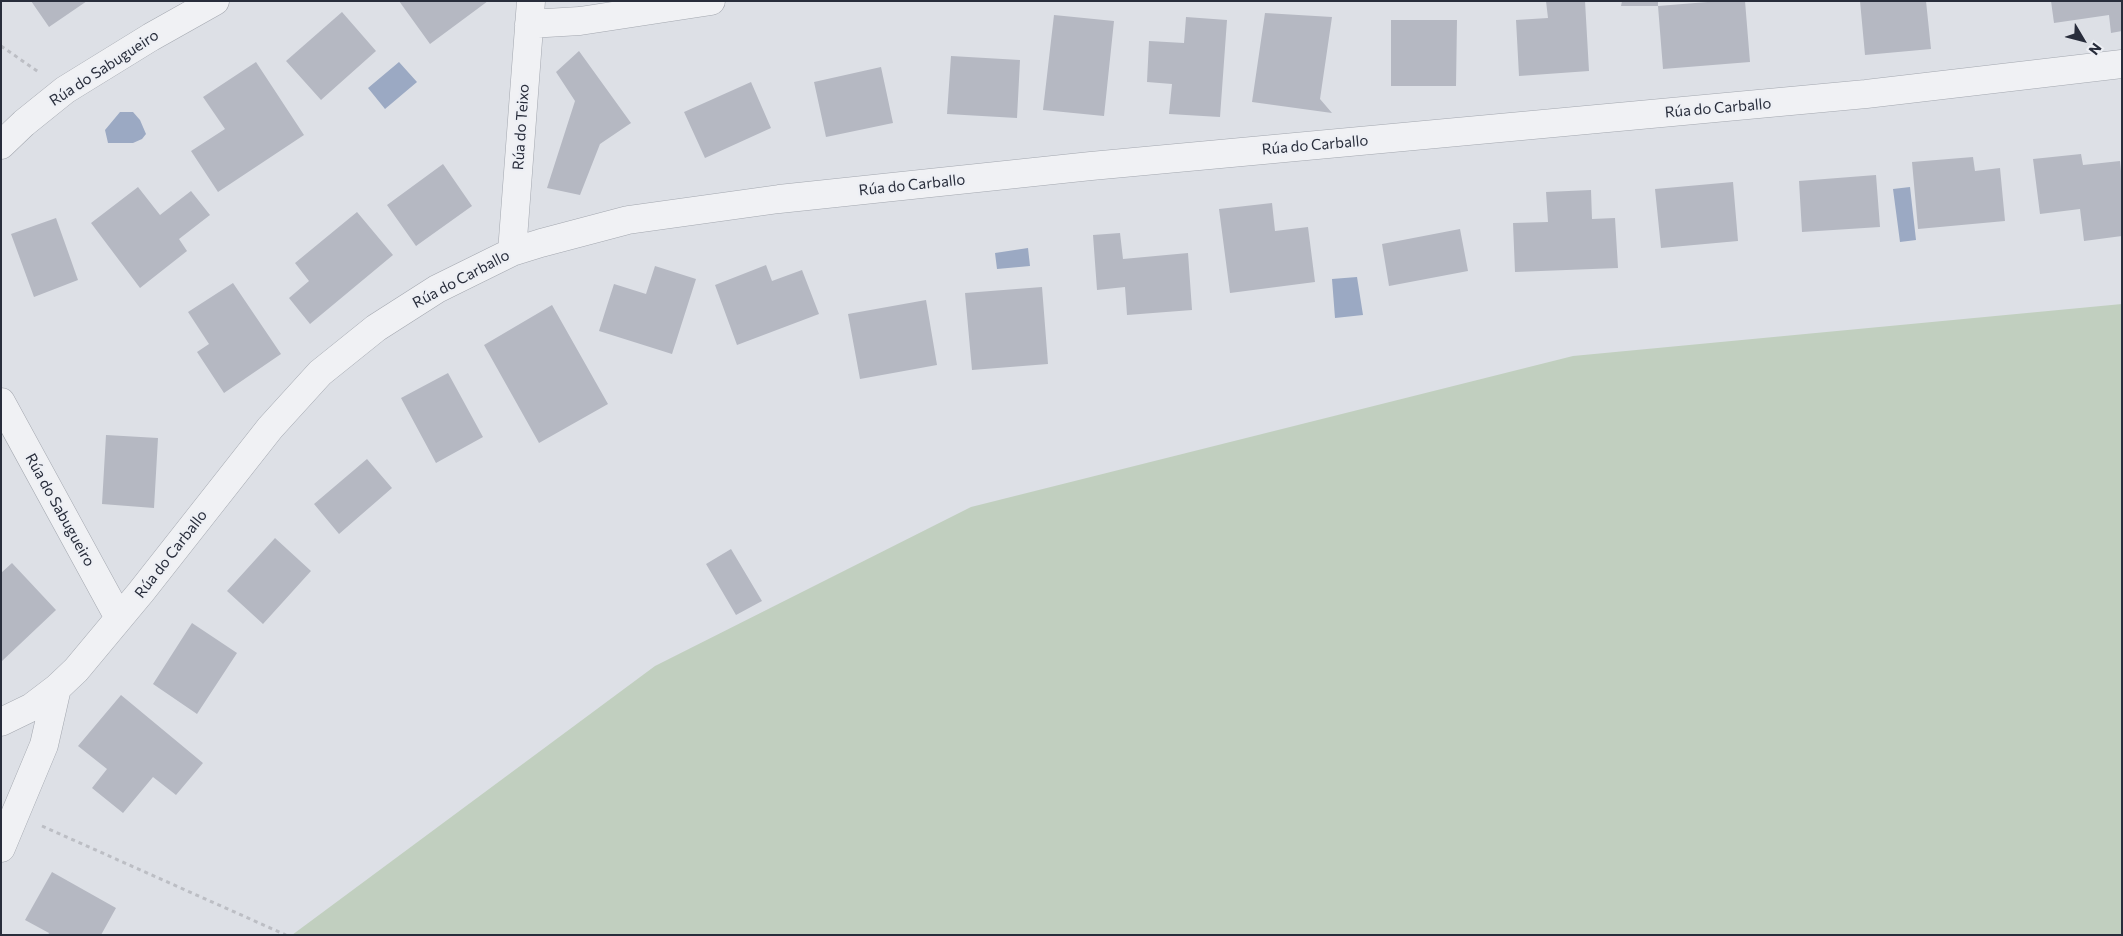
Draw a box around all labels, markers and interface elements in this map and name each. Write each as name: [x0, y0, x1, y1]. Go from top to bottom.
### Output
north arrow: [2058, 15, 2108, 65]
street label: Rúa do Sabugueiro: [46, 26, 162, 110]
text: N: [2085, 40, 2105, 59]
street label: Rúa do Teixo: [509, 83, 533, 171]
street label: Rúa do Carballo: [1664, 94, 1772, 122]
street label: Rúa do Carballo: [1261, 131, 1369, 159]
street label: Rúa do Carballo: [858, 170, 966, 200]
street label: Rúa do Carballo: [410, 246, 512, 312]
street label: Rúa do Sabugueiro: [21, 450, 99, 570]
street label: Rúa do Carballo: [131, 506, 211, 602]

